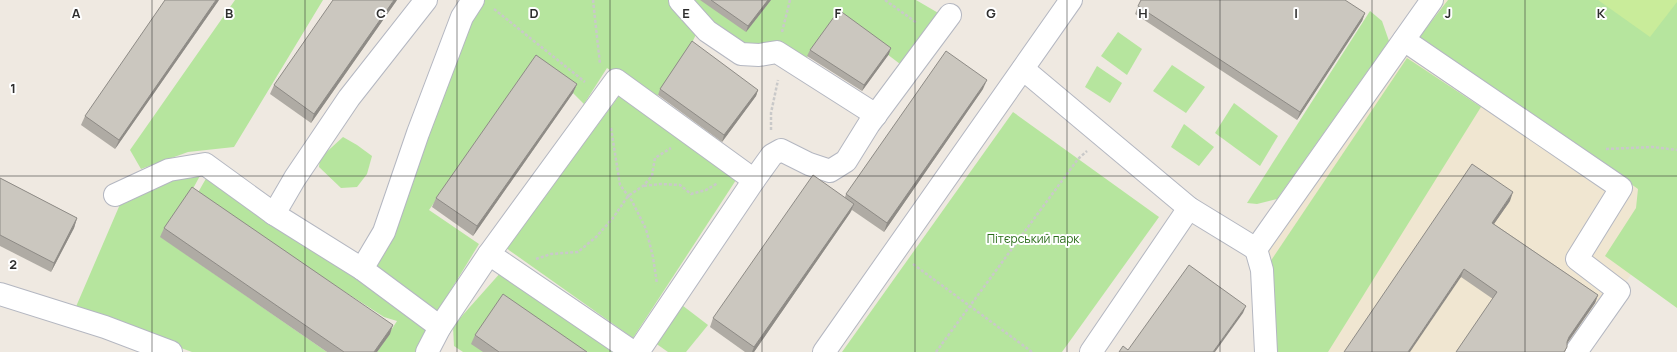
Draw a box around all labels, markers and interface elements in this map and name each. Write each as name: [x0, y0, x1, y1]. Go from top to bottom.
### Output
text: A: [72, 4, 81, 22]
text: B: [225, 4, 233, 22]
text: C: [376, 4, 386, 22]
text: D: [529, 4, 539, 22]
text: E: [682, 4, 690, 22]
text: F: [835, 4, 842, 22]
text: G: [986, 4, 996, 22]
text: H: [1138, 4, 1148, 22]
text: I: [1294, 4, 1298, 22]
text: J: [1445, 4, 1451, 22]
text: K: [1597, 4, 1606, 22]
text: 1: [10, 79, 16, 97]
park label: Пітєрський парк: [987, 230, 1080, 247]
text: 2: [9, 255, 17, 273]

